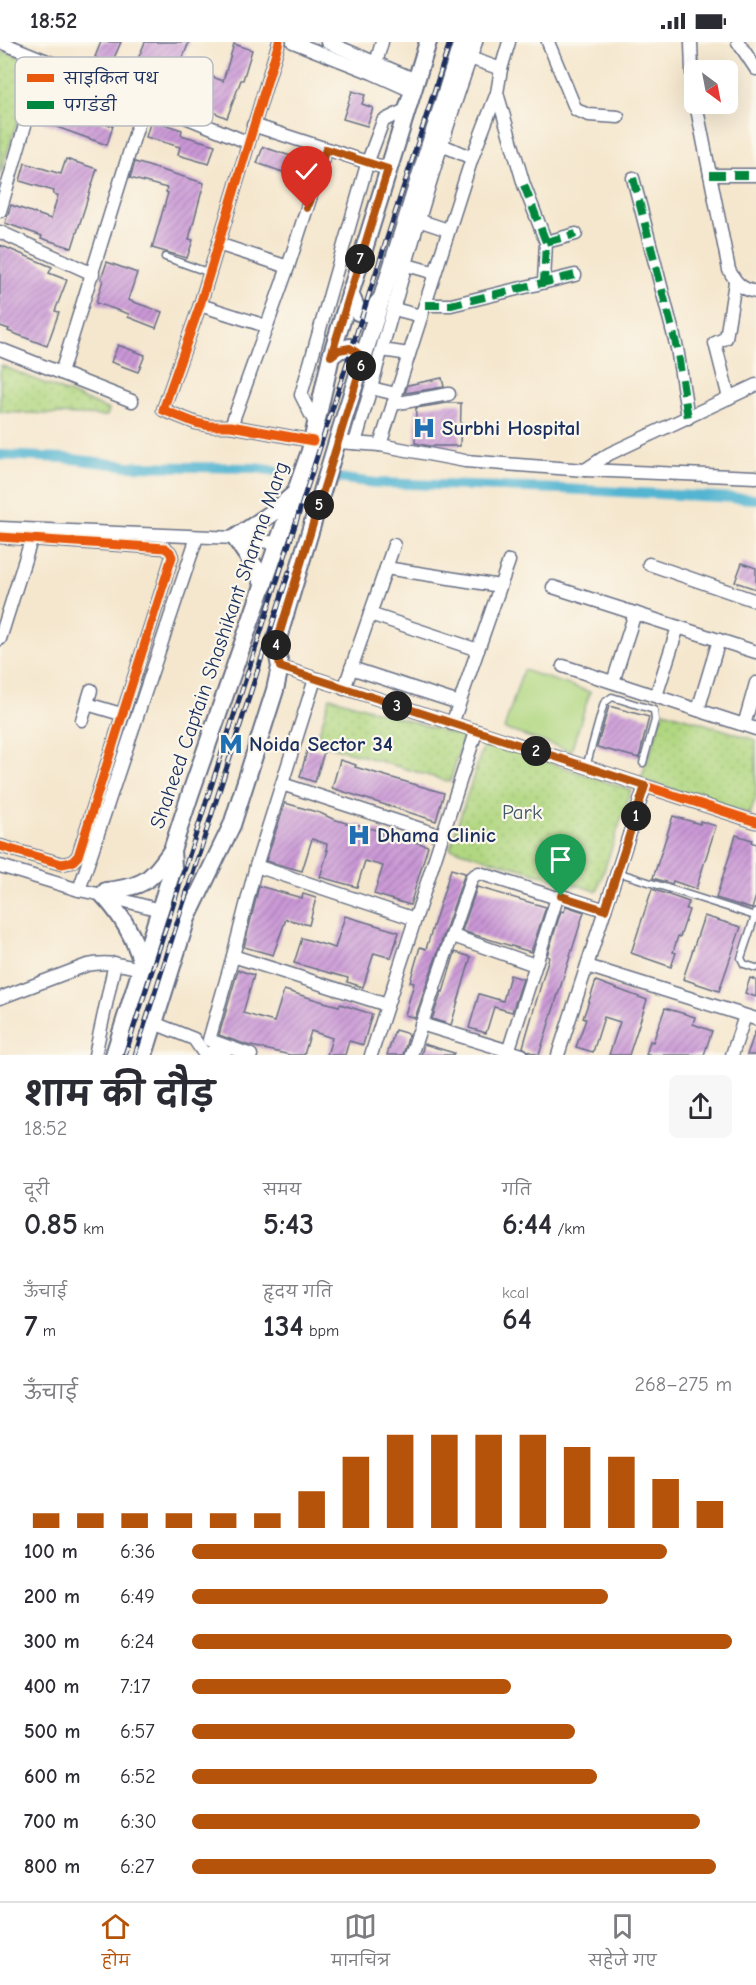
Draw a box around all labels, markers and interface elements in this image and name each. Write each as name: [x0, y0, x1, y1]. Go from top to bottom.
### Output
text: 18:52: [30, 8, 77, 34]
legend: [15, 57, 213, 126]
north arrow: [684, 60, 738, 114]
map controls: [684, 60, 738, 114]
text: साइकिल पथ: [63, 67, 159, 88]
text: पगडंडी: [63, 94, 118, 115]
pin: [281, 146, 332, 208]
icon: check: [290, 155, 323, 188]
pin: 7: [345, 244, 375, 274]
text: 7: [356, 250, 364, 268]
pin: 6: [346, 351, 376, 381]
text: 6: [357, 357, 365, 375]
hospital icon: Surbhi Hospital: [411, 415, 437, 441]
place label: Surbhi Hospital: [442, 416, 580, 440]
street label: Shaheed Captain Shashikant Sharma Marg: [145, 458, 293, 832]
pin: 5: [304, 490, 334, 520]
text: 5: [315, 496, 323, 514]
pin: 4: [261, 630, 291, 660]
text: 4: [272, 636, 280, 654]
pin: 3: [382, 691, 412, 721]
text: 3: [393, 697, 401, 715]
metro station icon: Noida Sector 34: [218, 731, 244, 757]
place label: Noida Sector 34: [249, 732, 393, 756]
pin: 2: [521, 736, 551, 766]
text: 2: [532, 742, 540, 760]
park label: Park: [502, 800, 542, 824]
pin: 1: [621, 801, 651, 831]
text: 1: [633, 807, 639, 825]
hospital icon: Dhama Clinic: [346, 822, 372, 848]
place label: Dhama Clinic: [377, 823, 496, 847]
pin: [535, 834, 586, 896]
icon: arrive: [544, 843, 577, 876]
text: शाम की दौड़: [24, 1075, 215, 1113]
button: share: [669, 1075, 732, 1138]
text: 18:52: [24, 1117, 67, 1140]
text: दूरी: [24, 1181, 49, 1199]
text: समय: [263, 1181, 301, 1199]
text: गति: [502, 1181, 531, 1199]
text: 0.85: [24, 1207, 78, 1242]
text: 5:43: [263, 1207, 314, 1242]
text: 6:44: [502, 1207, 552, 1242]
text: km: [78, 1220, 104, 1238]
text: /km: [552, 1220, 585, 1238]
text: ऊँचाई: [24, 1283, 67, 1301]
text: हृदय गति: [263, 1283, 332, 1301]
text: kcal: [502, 1284, 529, 1302]
text: 64: [502, 1302, 532, 1337]
text: 7: [24, 1309, 38, 1344]
text: 134: [263, 1309, 304, 1344]
text: m: [38, 1322, 56, 1340]
text: bpm: [304, 1322, 339, 1340]
text: 268–275 m: [634, 1373, 732, 1396]
text: ऊँचाई: [24, 1381, 78, 1404]
text: 100 m: [24, 1540, 78, 1563]
text: 6:36: [120, 1540, 155, 1563]
text: 200 m: [24, 1585, 80, 1608]
text: 6:49: [120, 1585, 155, 1608]
text: 300 m: [24, 1630, 80, 1653]
text: 6:24: [120, 1630, 155, 1653]
text: 400 m: [24, 1675, 79, 1698]
text: 7:17: [120, 1675, 150, 1698]
text: 500 m: [24, 1720, 81, 1743]
text: 6:57: [120, 1720, 155, 1743]
text: 600 m: [24, 1765, 80, 1788]
text: 6:52: [120, 1765, 156, 1788]
text: 700 m: [24, 1810, 79, 1833]
text: 6:30: [120, 1810, 157, 1833]
text: 800 m: [24, 1855, 80, 1878]
text: 6:27: [120, 1855, 154, 1878]
tab: होम: [99, 1910, 132, 1978]
tab: मानचित्र: [331, 1910, 390, 1978]
tab: सहेजे गए: [589, 1910, 657, 1978]

